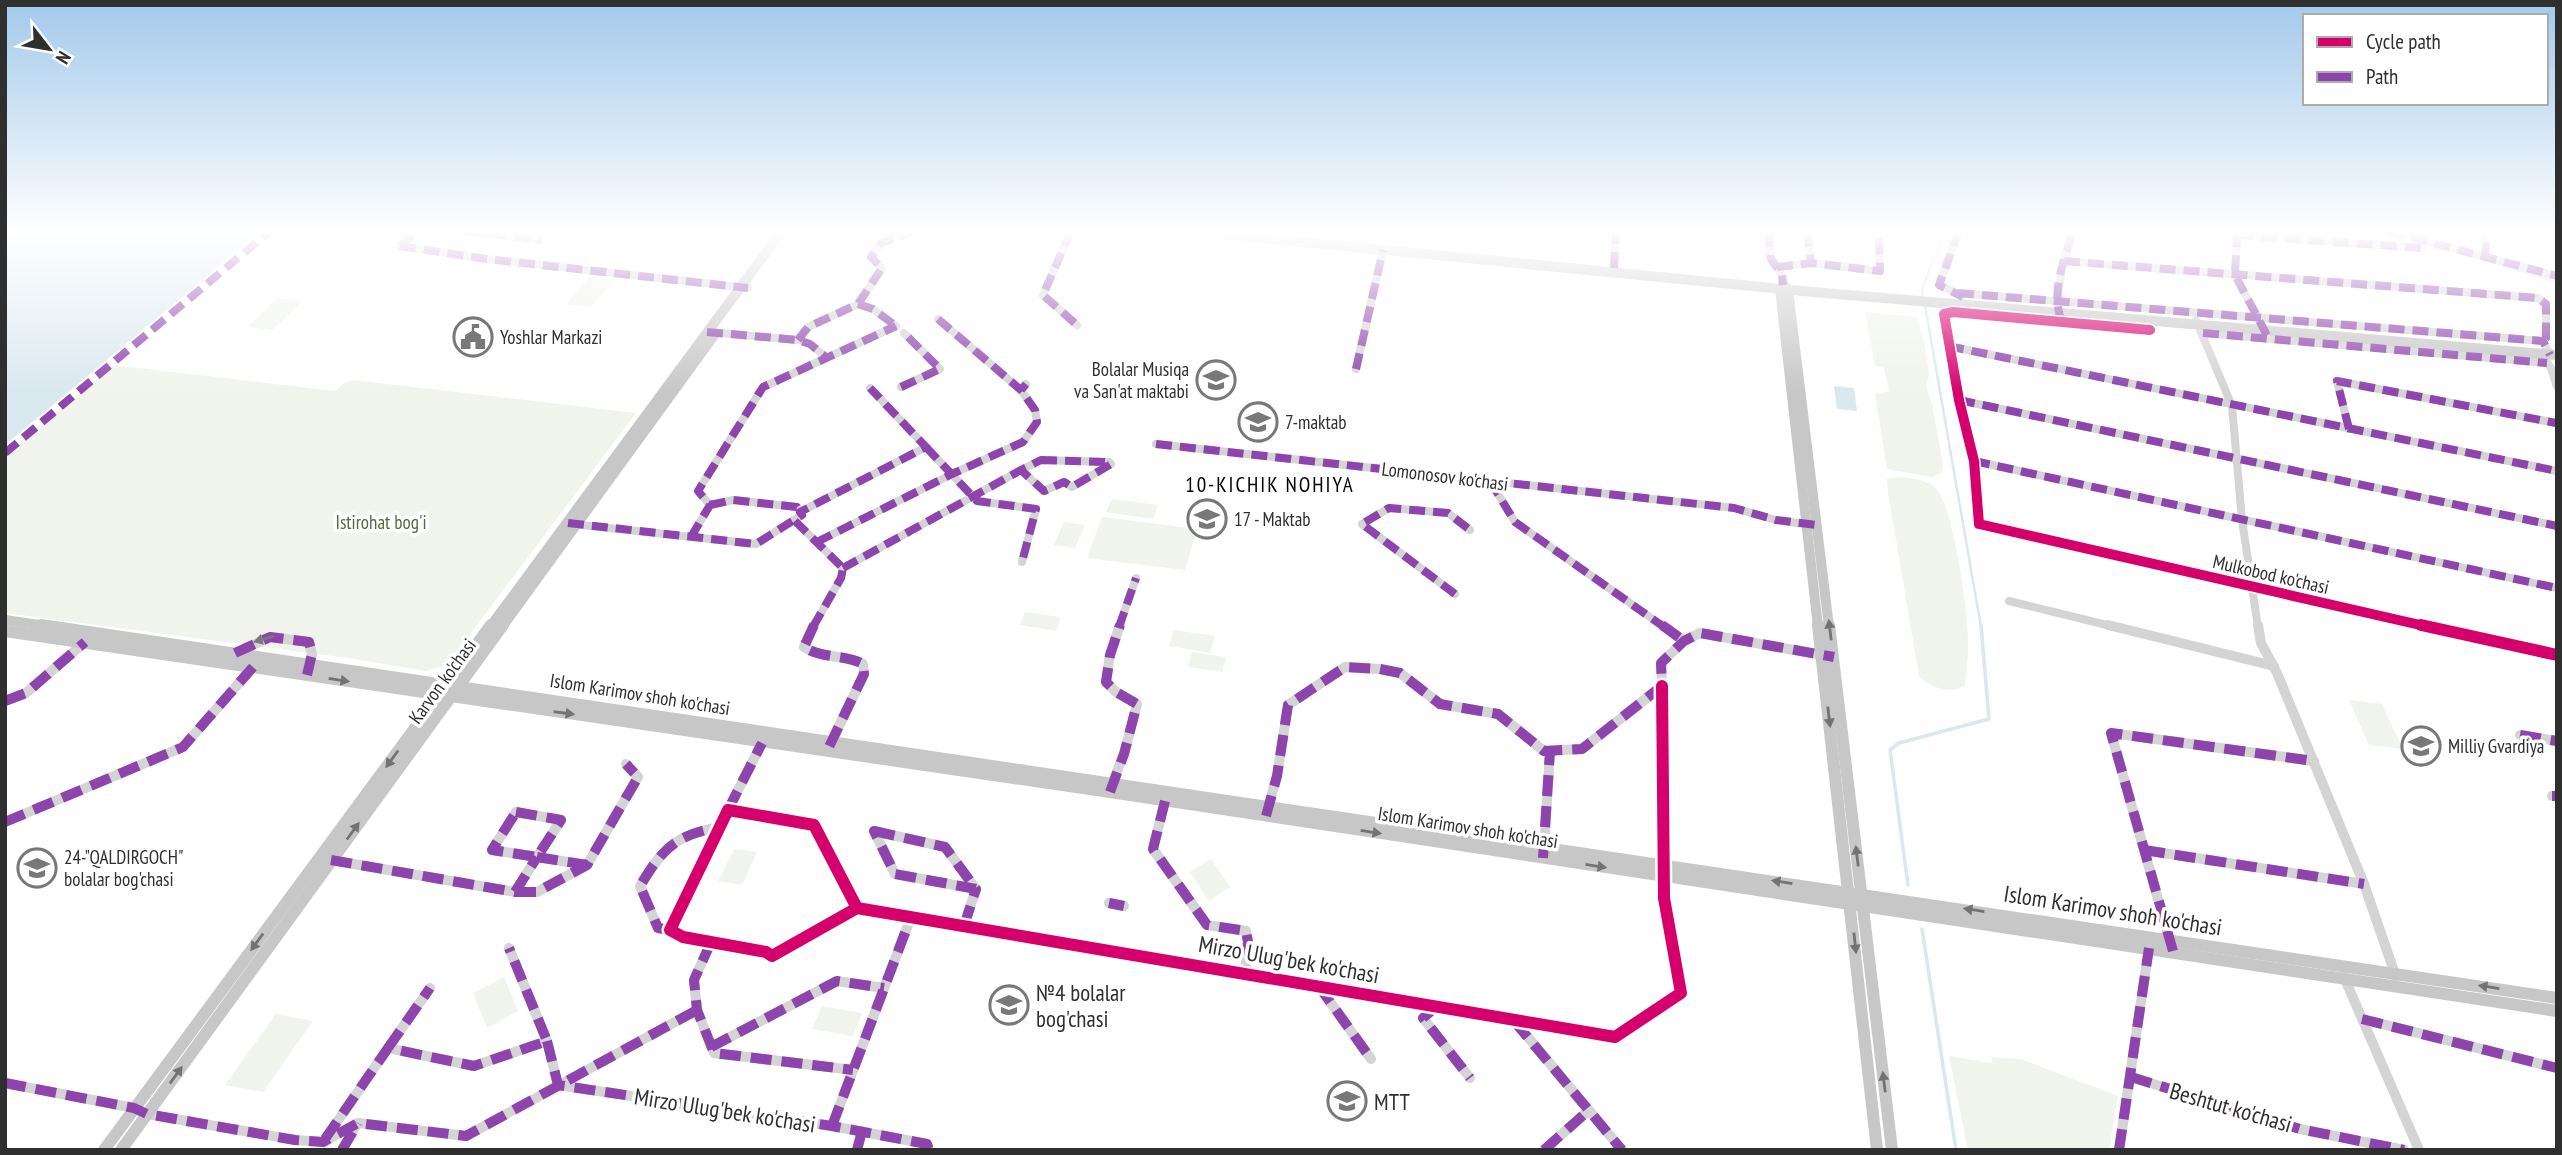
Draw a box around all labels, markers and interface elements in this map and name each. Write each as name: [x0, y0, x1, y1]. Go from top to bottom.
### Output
north arrow: [14, 14, 84, 84]
legend: [2303, 14, 2548, 105]
text: Cycle path: [2366, 28, 2441, 55]
text: N: [51, 47, 77, 68]
text: Path: [2366, 63, 2398, 90]
public building icon: Yoshlar Markazi: [452, 316, 494, 358]
place label: Yoshlar Markazi: [500, 325, 602, 349]
place label: Bolalar Musiqa va San'at maktabi: [1074, 357, 1189, 403]
school or university icon: Bolalar Musiqa va San'at maktabi: [1195, 359, 1237, 401]
school or university icon: 7-maktab: [1237, 401, 1279, 443]
place label: 7-maktab: [1285, 410, 1347, 434]
street label: Lomonosov ko'chasi: [1380, 456, 1510, 496]
district label: 10-KICHIK NOHIYA: [1185, 471, 1355, 498]
school or university icon: 17 - Maktab: [1186, 498, 1228, 540]
place label: 17 - Maktab: [1234, 507, 1311, 531]
park label: Istirohat bog'i: [335, 510, 427, 534]
street label: Mulkobod ko'chasi: [2211, 549, 2331, 599]
one-way arrow: [1825, 619, 1836, 641]
one-way arrow: [252, 634, 274, 645]
street label: Karvon ko'chasi: [403, 634, 481, 728]
street label: Islom Karimov shoh ko'chasi: [548, 668, 732, 720]
one-way arrow: [328, 675, 350, 686]
one-way arrow: [1823, 706, 1834, 728]
one-way arrow: [554, 708, 576, 719]
school or university icon: Milliy Gvardiya: [2400, 725, 2442, 767]
place label: Milliy Gvardiya: [2448, 734, 2544, 758]
one-way arrow: [385, 750, 399, 768]
street label: Islom Karimov shoh ko'chasi: [1376, 801, 1560, 853]
one-way arrow: [345, 822, 359, 840]
one-way arrow: [1360, 827, 1382, 838]
place label: 24-"QALDIRGOCH" bolalar bog'chasi: [64, 845, 183, 891]
one-way arrow: [1852, 845, 1863, 867]
school or university icon: 24-"QALDIRGOCH" bolalar bog'chasi: [16, 847, 58, 889]
one-way arrow: [1585, 861, 1607, 872]
one-way arrow: [1771, 876, 1793, 887]
street label: Islom Karimov shoh ko'chasi: [2002, 878, 2224, 942]
one-way arrow: [1962, 905, 1984, 916]
street label: Mirzo Ulug'bek ko'chasi: [1196, 929, 1382, 989]
one-way arrow: [1849, 932, 1860, 954]
one-way arrow: [250, 933, 264, 951]
place label: №4 bolalar bog'chasi: [1036, 978, 1126, 1033]
one-way arrow: [2478, 982, 2500, 993]
school or university icon: №4 bolalar bog'chasi: [988, 984, 1030, 1026]
one-way arrow: [169, 1066, 183, 1084]
one-way arrow: [1878, 1071, 1889, 1093]
street label: Beshtut ko'chasi: [2167, 1076, 2295, 1138]
school or university icon: MTT: [1326, 1080, 1368, 1122]
street label: Mirzo Ulug'bek ko'chasi: [632, 1081, 818, 1139]
place label: MTT: [1374, 1087, 1410, 1116]

